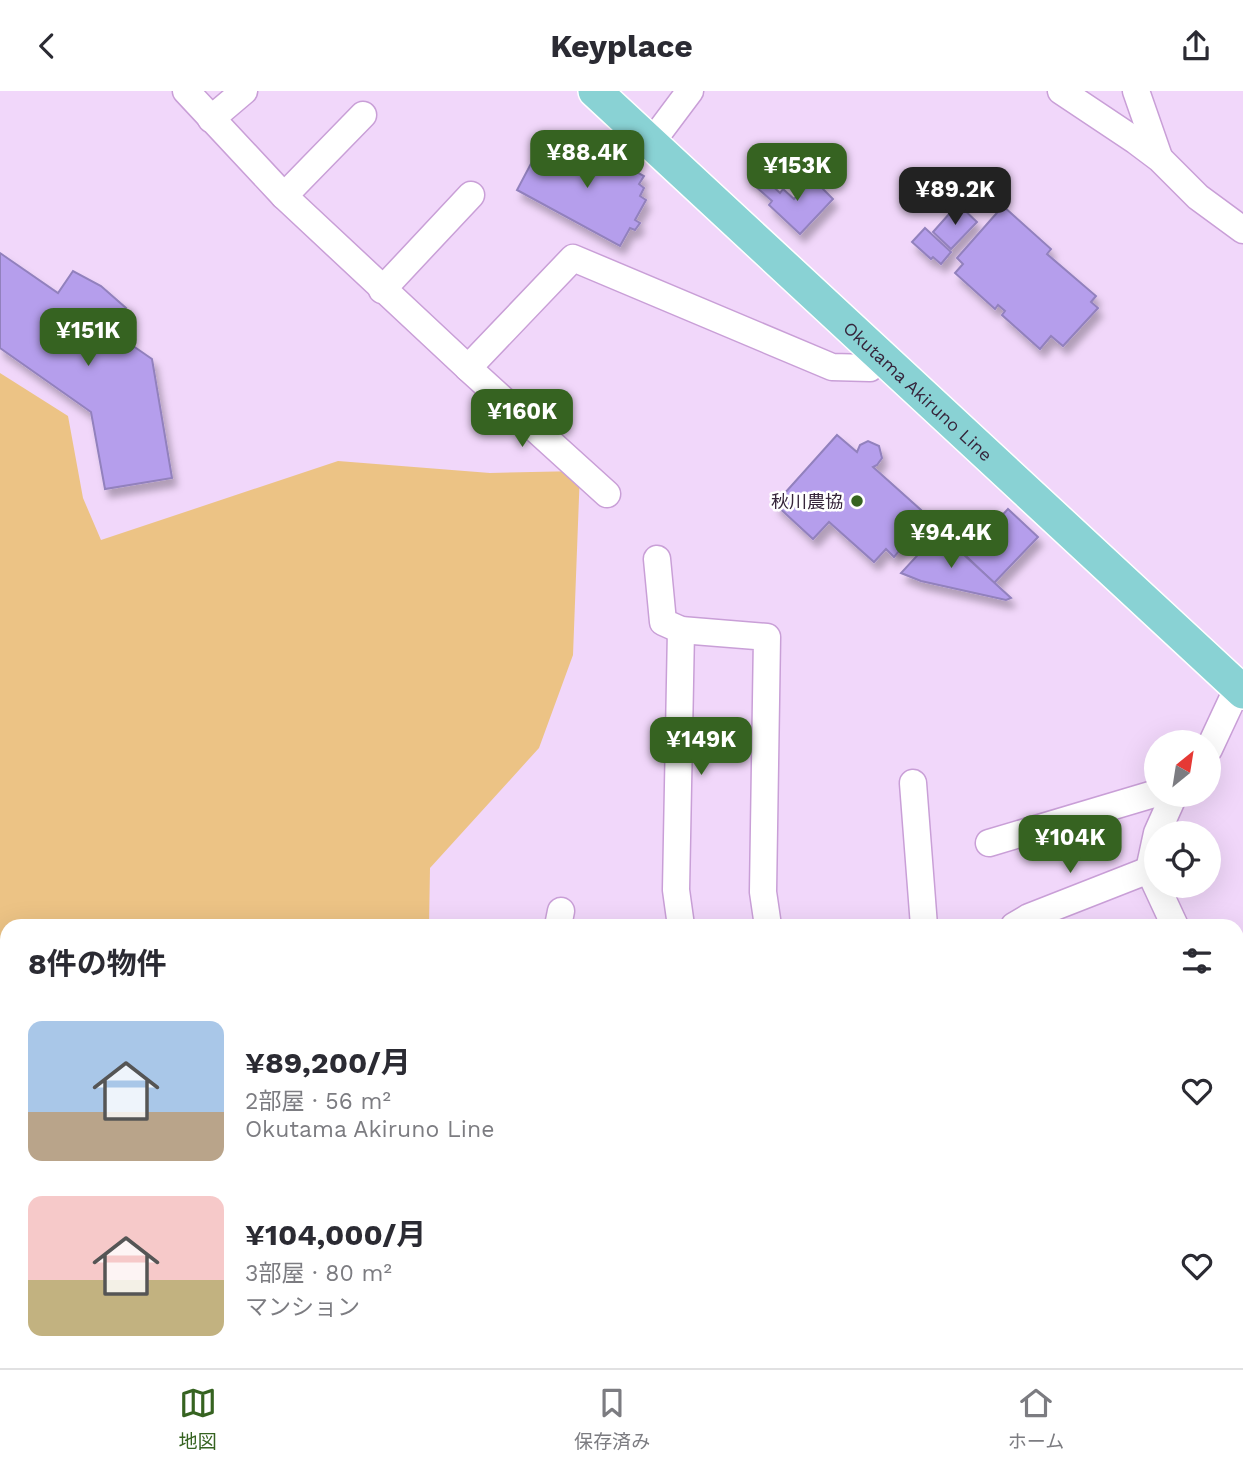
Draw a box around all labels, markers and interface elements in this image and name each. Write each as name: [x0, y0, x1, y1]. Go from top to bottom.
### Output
icon: back: [28, 27, 66, 65]
text: Keyplace: [550, 27, 693, 65]
icon: share: [1177, 27, 1215, 65]
pin: ¥88.4K: [530, 131, 644, 190]
text: ¥88.4K: [546, 139, 628, 166]
pin: ¥153K: [748, 143, 846, 203]
text: ¥153K: [763, 152, 831, 179]
pin: ¥89.2K: [898, 167, 1012, 227]
text: ¥89.2K: [915, 176, 995, 203]
pin: ¥151K: [39, 309, 137, 368]
text: ¥151K: [56, 317, 120, 344]
street label: Okutama Akiruno Line: [840, 317, 997, 465]
pin: ¥160K: [473, 389, 571, 449]
text: ¥160K: [487, 398, 557, 425]
place label: 秋川農協: [771, 491, 843, 512]
marker: 秋川農協: [849, 493, 865, 509]
pin: ¥94.4K: [894, 511, 1008, 570]
text: ¥94.4K: [910, 519, 992, 546]
pin: ¥149K: [652, 717, 750, 777]
text: ¥149K: [666, 726, 736, 753]
north arrow: [1144, 730, 1222, 807]
map controls: [1144, 730, 1221, 898]
pin: ¥104K: [1021, 815, 1119, 875]
button: locate: [1144, 821, 1221, 898]
text: ¥104K: [1035, 824, 1105, 851]
icon: filters: [1178, 942, 1216, 980]
text: 8件の物件: [28, 946, 167, 981]
text: ¥89,200/月: [245, 1045, 411, 1080]
icon: home: [84, 1049, 168, 1133]
icon: heart: [1178, 1072, 1216, 1110]
text: 2部屋 · 56 m²: [245, 1088, 391, 1115]
text: Okutama Akiruno Line: [245, 1116, 494, 1143]
text: ¥104,000/月: [245, 1217, 426, 1252]
icon: home: [84, 1224, 168, 1308]
icon: heart: [1178, 1247, 1216, 1285]
text: 3部屋 · 80 m²: [245, 1260, 392, 1287]
text: マンション: [245, 1294, 360, 1321]
tab: 地図: [179, 1384, 217, 1453]
tab: 保存済み: [574, 1384, 650, 1453]
tab: ホーム: [1008, 1384, 1064, 1453]

